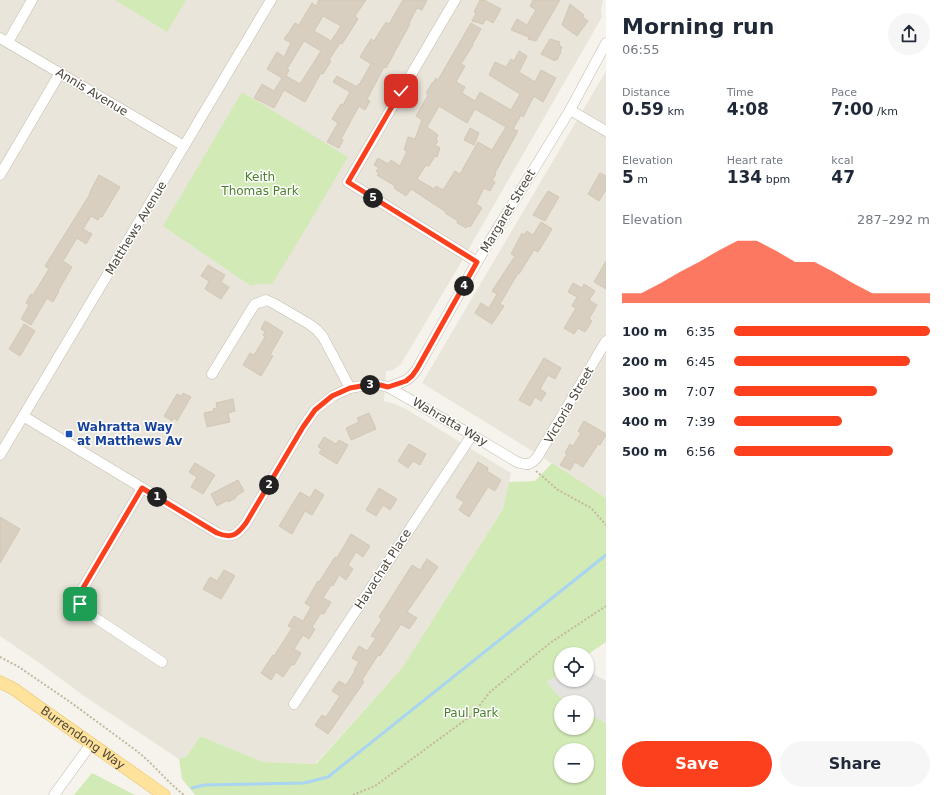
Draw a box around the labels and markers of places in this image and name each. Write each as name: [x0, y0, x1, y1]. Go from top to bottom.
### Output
pin: [384, 74, 418, 108]
pin: 5: [363, 188, 383, 208]
pin: 4: [454, 276, 474, 296]
pin: 3: [360, 375, 380, 395]
place label: Wahratta Way at Matthews Av: [77, 420, 182, 448]
marker: Wahratta Way at Matthews Av: [64, 429, 74, 439]
pin: 2: [259, 475, 279, 495]
pin: 1: [147, 487, 167, 507]
pin: [63, 587, 97, 621]

